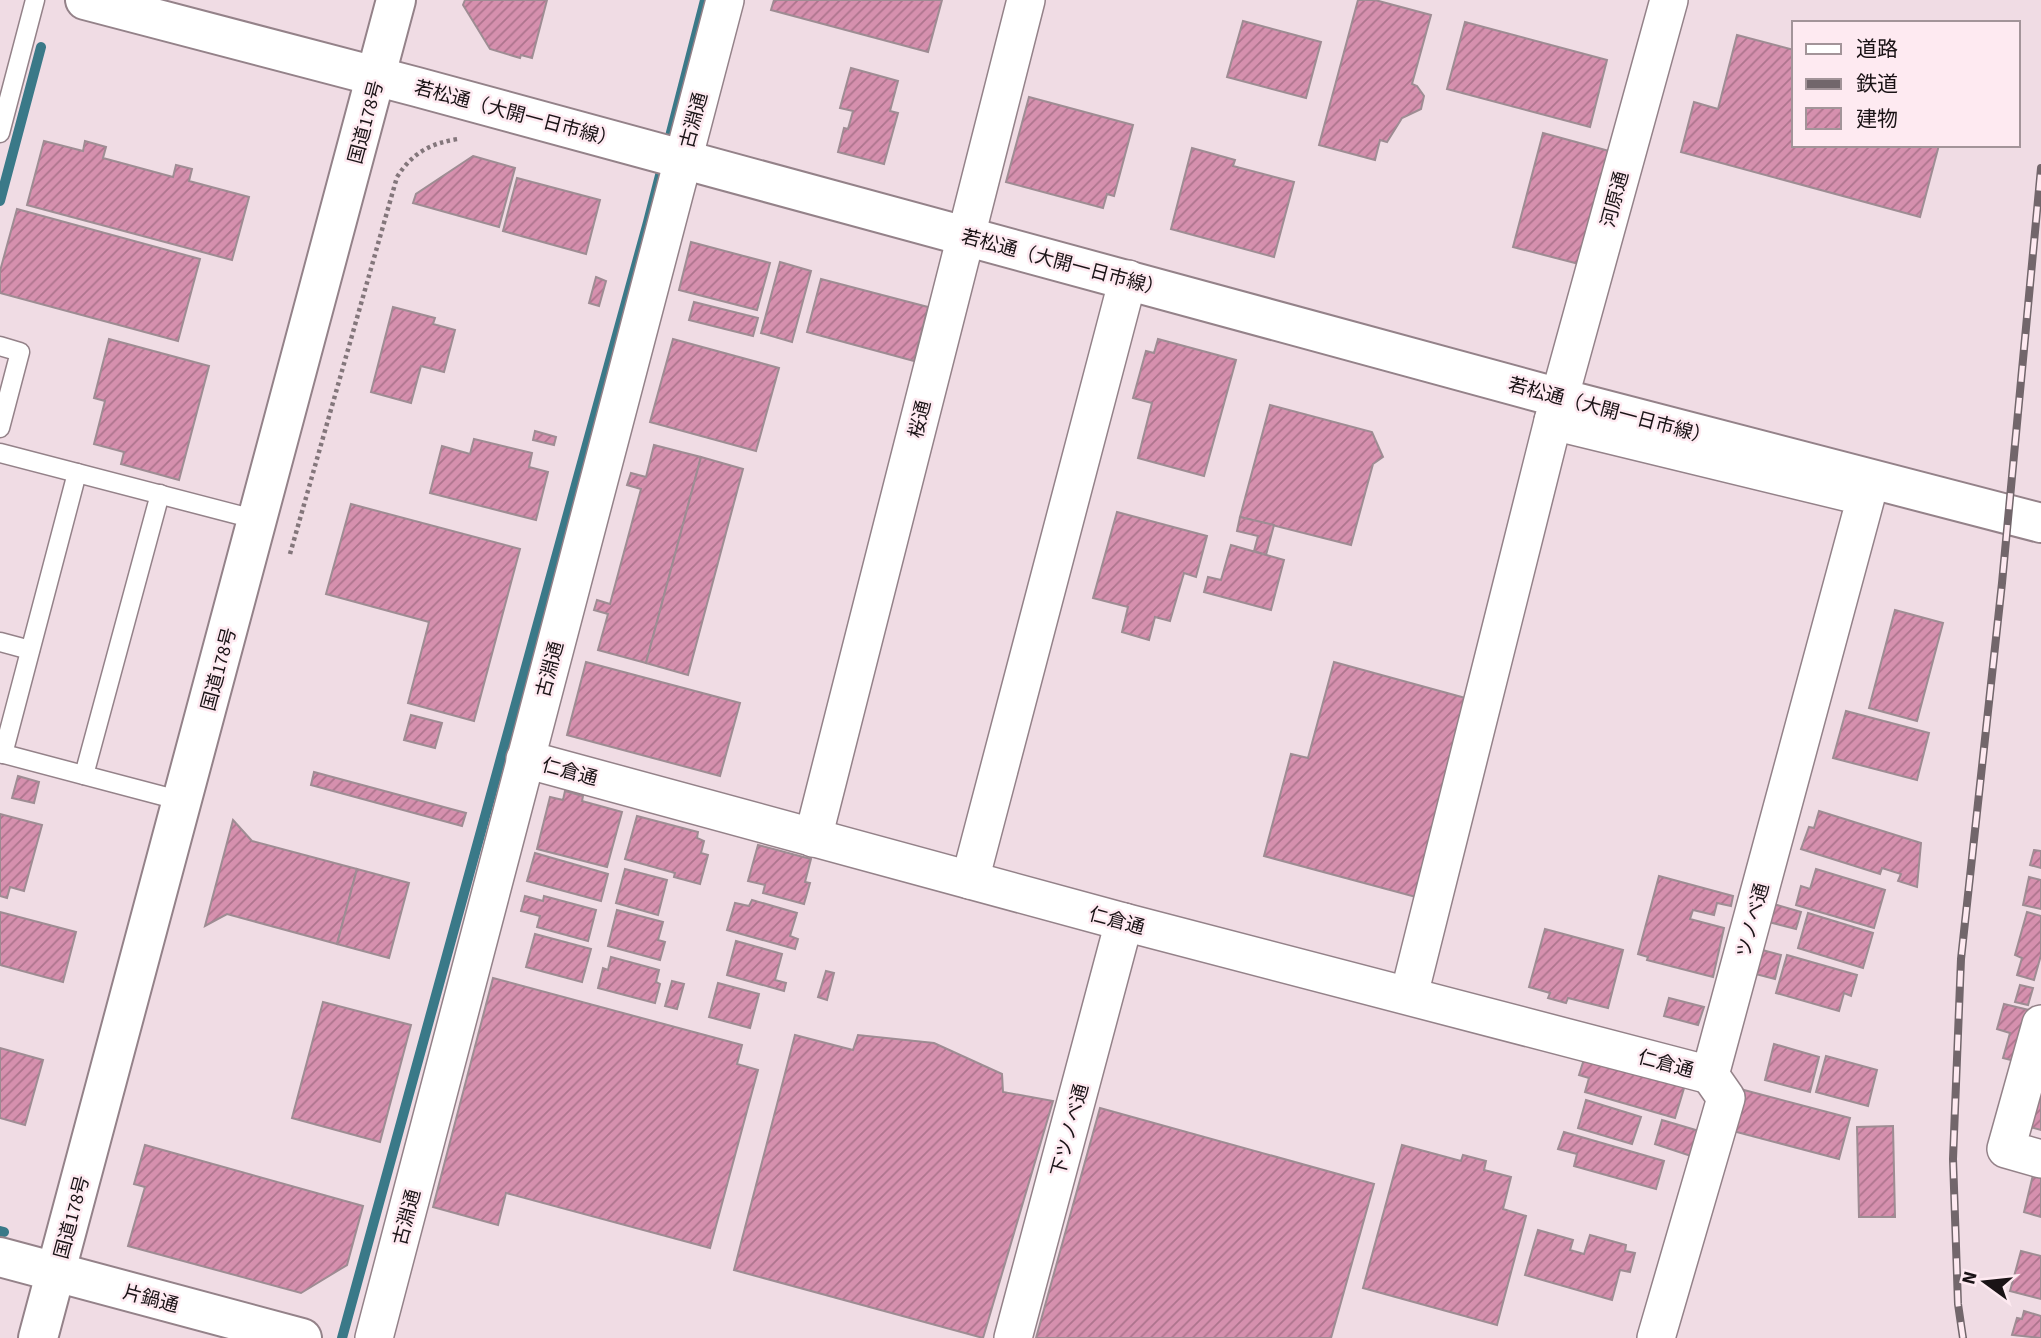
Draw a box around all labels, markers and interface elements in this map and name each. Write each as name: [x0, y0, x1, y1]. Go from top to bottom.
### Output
legend: [1792, 21, 2020, 147]
text: 道路: [1856, 34, 1898, 64]
text: 鉄道: [1856, 69, 1898, 99]
street label: 若松通（大開一日市線）: [411, 74, 620, 155]
street label: 国道178号: [342, 78, 391, 167]
street label: 古淵通: [674, 89, 715, 151]
text: 建物: [1856, 104, 1898, 134]
street label: 河原通: [1595, 168, 1636, 230]
street label: 若松通（大開一日市線）: [958, 223, 1167, 304]
street label: 若松通（大開一日市線）: [1505, 371, 1714, 452]
street label: 桜通: [903, 398, 938, 441]
street label: 国道178号: [195, 625, 244, 714]
street label: 古淵通: [530, 638, 571, 700]
street label: 仁倉通: [539, 752, 601, 793]
street label: ツノベ通: [1731, 880, 1776, 961]
street label: 仁倉通: [1086, 901, 1148, 942]
street label: 仁倉通: [1635, 1044, 1697, 1085]
street label: 下ツノベ通: [1045, 1081, 1096, 1180]
street label: 国道178号: [48, 1173, 97, 1262]
street label: 古淵通: [387, 1186, 428, 1248]
north arrow: [1950, 1247, 2020, 1317]
text: N: [1955, 1268, 1985, 1288]
street label: 片鍋通: [120, 1279, 182, 1320]

